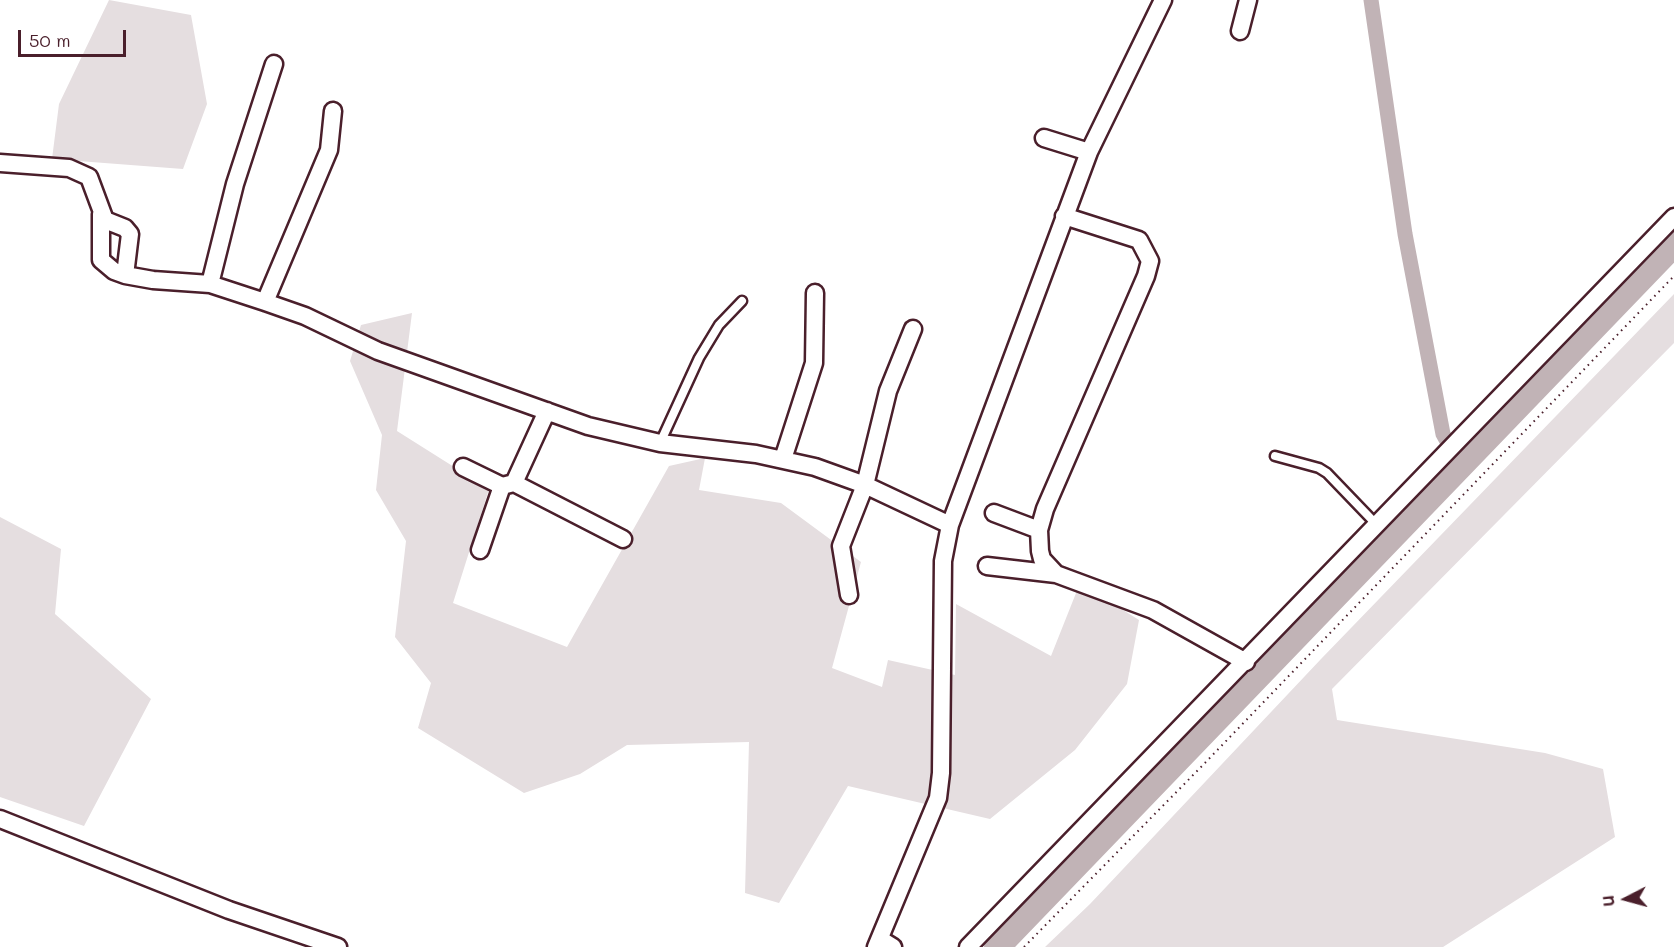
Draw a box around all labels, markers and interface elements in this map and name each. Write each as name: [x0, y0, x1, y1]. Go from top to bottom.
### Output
scale bar: [21, 18, 129, 56]
text: 50 m: [29, 28, 71, 52]
north arrow: [1596, 869, 1656, 929]
text: U: [1597, 894, 1619, 908]

